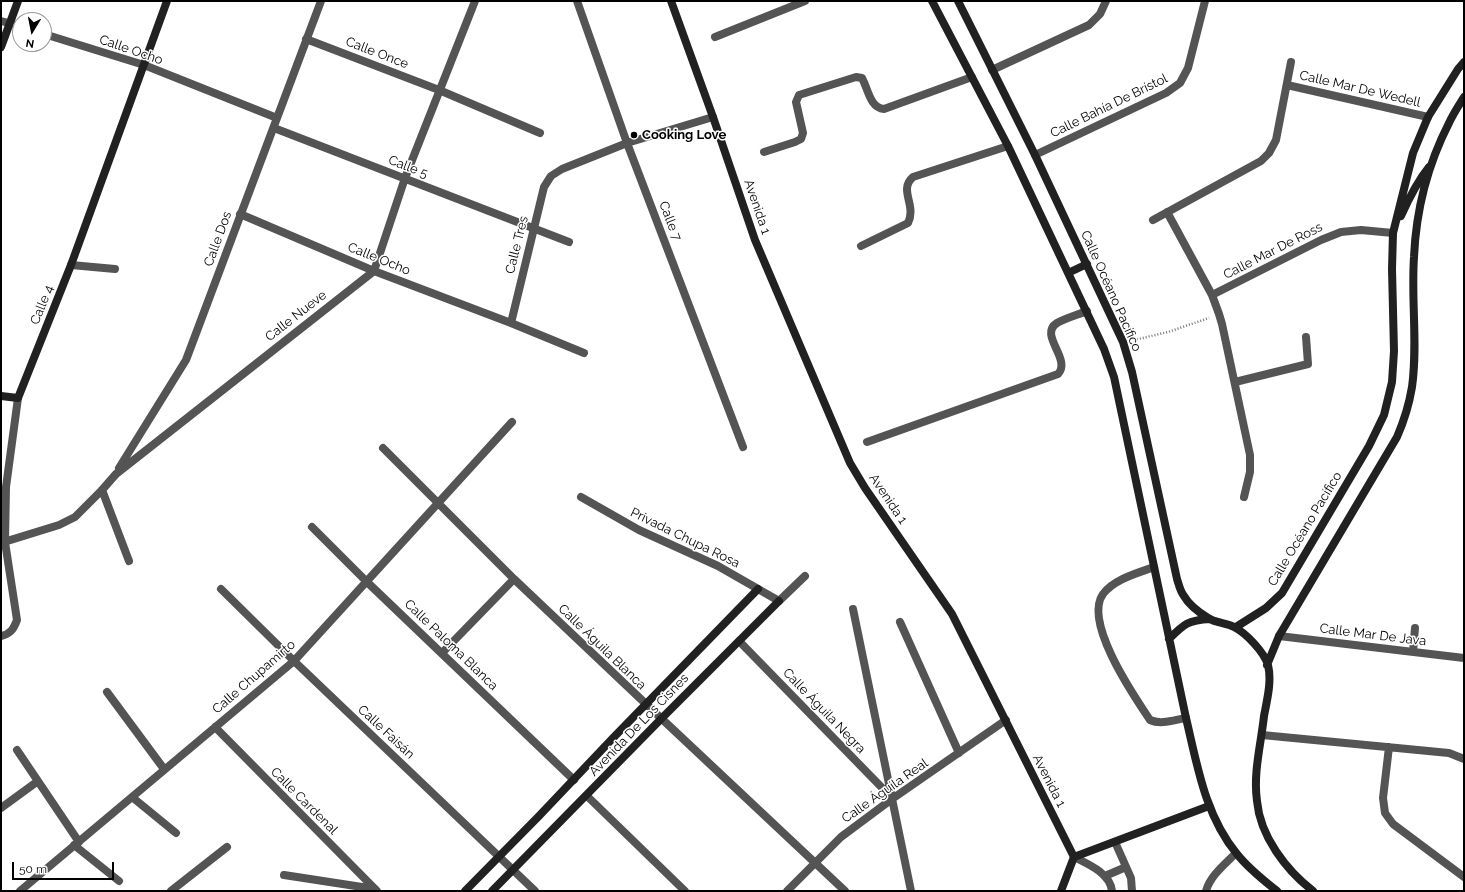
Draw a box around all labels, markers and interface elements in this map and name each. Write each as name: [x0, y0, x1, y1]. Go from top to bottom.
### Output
north arrow: [12, 12, 52, 52]
street label: Calle Ocho: [97, 32, 165, 68]
street label: Calle Once: [343, 34, 411, 72]
text: N: [25, 36, 35, 50]
street label: Calle Mar De Wedell: [1298, 67, 1422, 111]
street label: Calle Bahía De Brístol: [1048, 71, 1170, 141]
place label: Cooking Love: [642, 127, 726, 143]
marker: Cooking Love: [629, 130, 639, 140]
street label: Calle 5: [386, 152, 430, 182]
street label: Avenida 1: [740, 177, 774, 237]
street label: Calle 7: [655, 199, 685, 243]
street label: Calle Dos: [201, 209, 235, 269]
street label: Calle Tres: [502, 214, 532, 276]
street label: Calle Mar De Ross: [1221, 219, 1325, 283]
street label: Calle Océano Pacífico: [1077, 228, 1145, 354]
street label: Calle Ocho: [345, 239, 413, 279]
street label: Calle 4: [27, 283, 57, 327]
street label: Calle Nueve: [262, 287, 330, 345]
street label: Calle Océano Pacífico: [1265, 469, 1345, 589]
street label: Avenida 1: [866, 471, 910, 527]
street label: Privada Chupa Rosa: [628, 505, 742, 571]
street label: Calle Paloma Blanca: [401, 596, 501, 694]
street label: Calle Águila Blanca: [555, 601, 649, 693]
street label: Calle Mar De Java: [1319, 621, 1427, 649]
street label: Calle Chupamirto: [209, 637, 299, 717]
street label: Calle Águila Negra: [779, 665, 869, 757]
street label: Avenida De Los Cisnes: [586, 671, 692, 779]
street label: Calle Faisán: [354, 702, 418, 762]
street label: Avenida 1: [1029, 752, 1069, 810]
street label: Calle Águila Real: [839, 755, 931, 827]
street label: Calle Cardenal: [267, 764, 341, 838]
scale bar: [14, 854, 116, 880]
text: 50 m: [19, 862, 47, 876]

